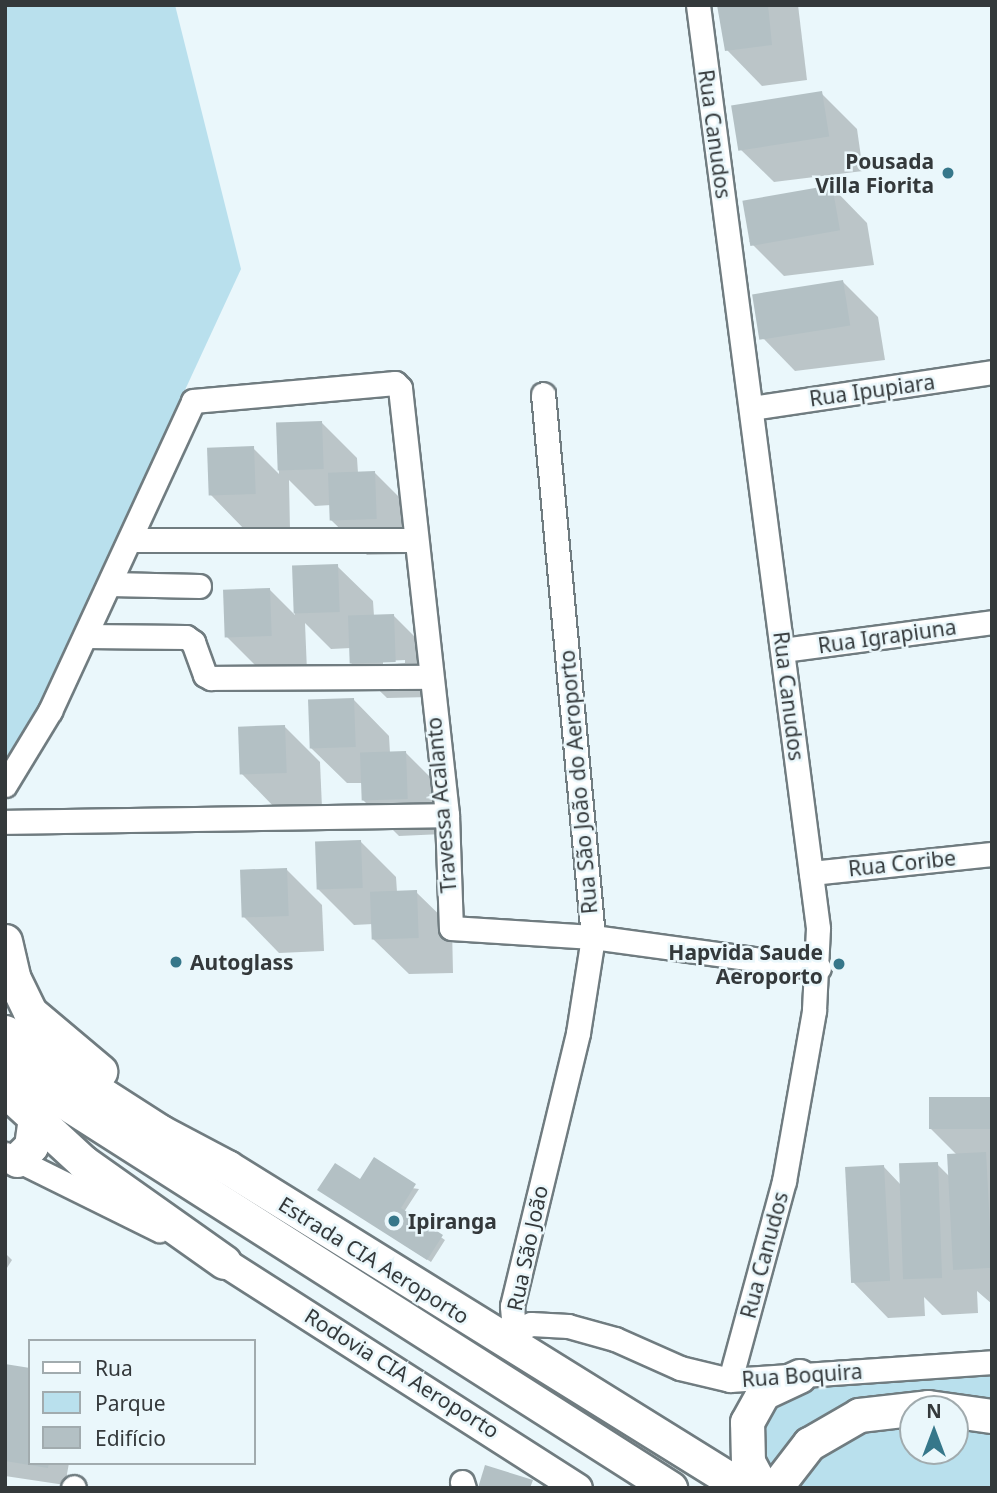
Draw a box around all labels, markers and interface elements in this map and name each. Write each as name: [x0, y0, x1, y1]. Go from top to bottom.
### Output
street label: Rua Canudos: [693, 68, 737, 200]
place label: Pousada Villa Fiorita: [815, 148, 934, 198]
marker: Pousada Villa Fiorita: [940, 165, 956, 181]
street label: Rua Ipupiara: [808, 369, 936, 411]
street label: Rua Igrapiuna: [816, 614, 958, 658]
street label: Rua Canudos: [769, 630, 809, 762]
street label: Rua São João do Aeroporto: [554, 649, 602, 915]
street label: Travessa Acalanto: [421, 716, 461, 894]
street label: Rua Coribe: [847, 845, 957, 881]
place label: Hapvida Saude Aeroporto: [668, 939, 823, 989]
place label: Autoglass: [190, 949, 294, 975]
marker: Autoglass: [168, 954, 184, 970]
marker: Hapvida Saude Aeroporto: [829, 954, 849, 974]
street label: Rua São João: [501, 1183, 553, 1313]
street label: Rua Canudos: [735, 1189, 793, 1321]
street label: Estrada CIA Aeroporto: [274, 1191, 474, 1329]
place label: Ipiranga: [408, 1208, 497, 1234]
marker: Ipiranga: [386, 1213, 402, 1229]
street label: Rodovia CIA Aeroporto: [300, 1303, 504, 1443]
legend: [28, 1339, 256, 1465]
text: Rua: [95, 1354, 133, 1382]
street label: Rua Boquira: [741, 1358, 863, 1392]
text: Parque: [95, 1389, 165, 1417]
north arrow: [899, 1395, 969, 1465]
text: N: [926, 1398, 942, 1424]
text: Edifício: [95, 1424, 166, 1452]

